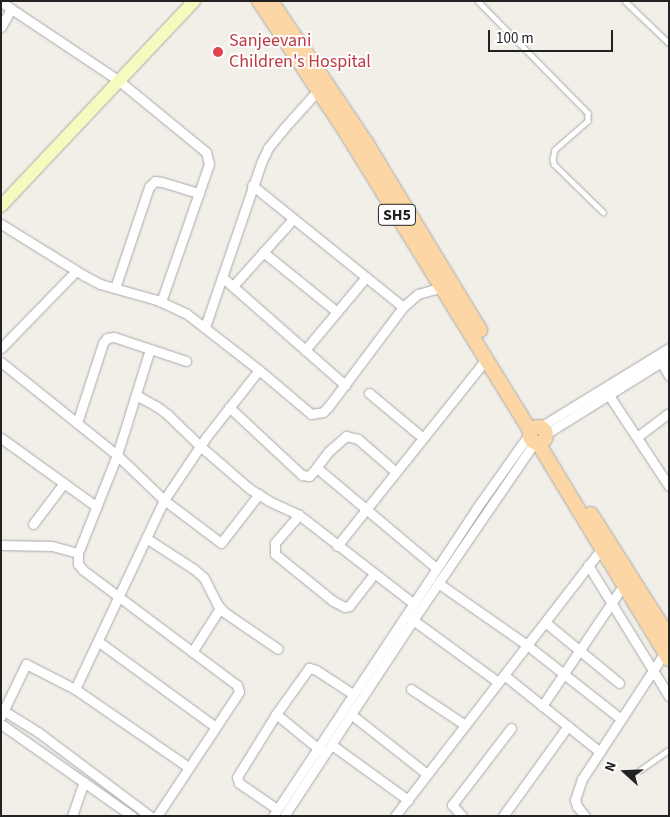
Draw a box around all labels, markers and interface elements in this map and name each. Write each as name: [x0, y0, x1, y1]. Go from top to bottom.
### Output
scale bar: [490, 20, 615, 52]
text: 100 m: [496, 28, 534, 49]
place label: Sanjeevani Children's Hospital: [229, 31, 371, 74]
marker: Sanjeevani Children's Hospital: [211, 45, 225, 59]
road number: SH5: [377, 202, 417, 228]
north arrow: [600, 747, 650, 797]
text: N: [600, 759, 622, 775]

